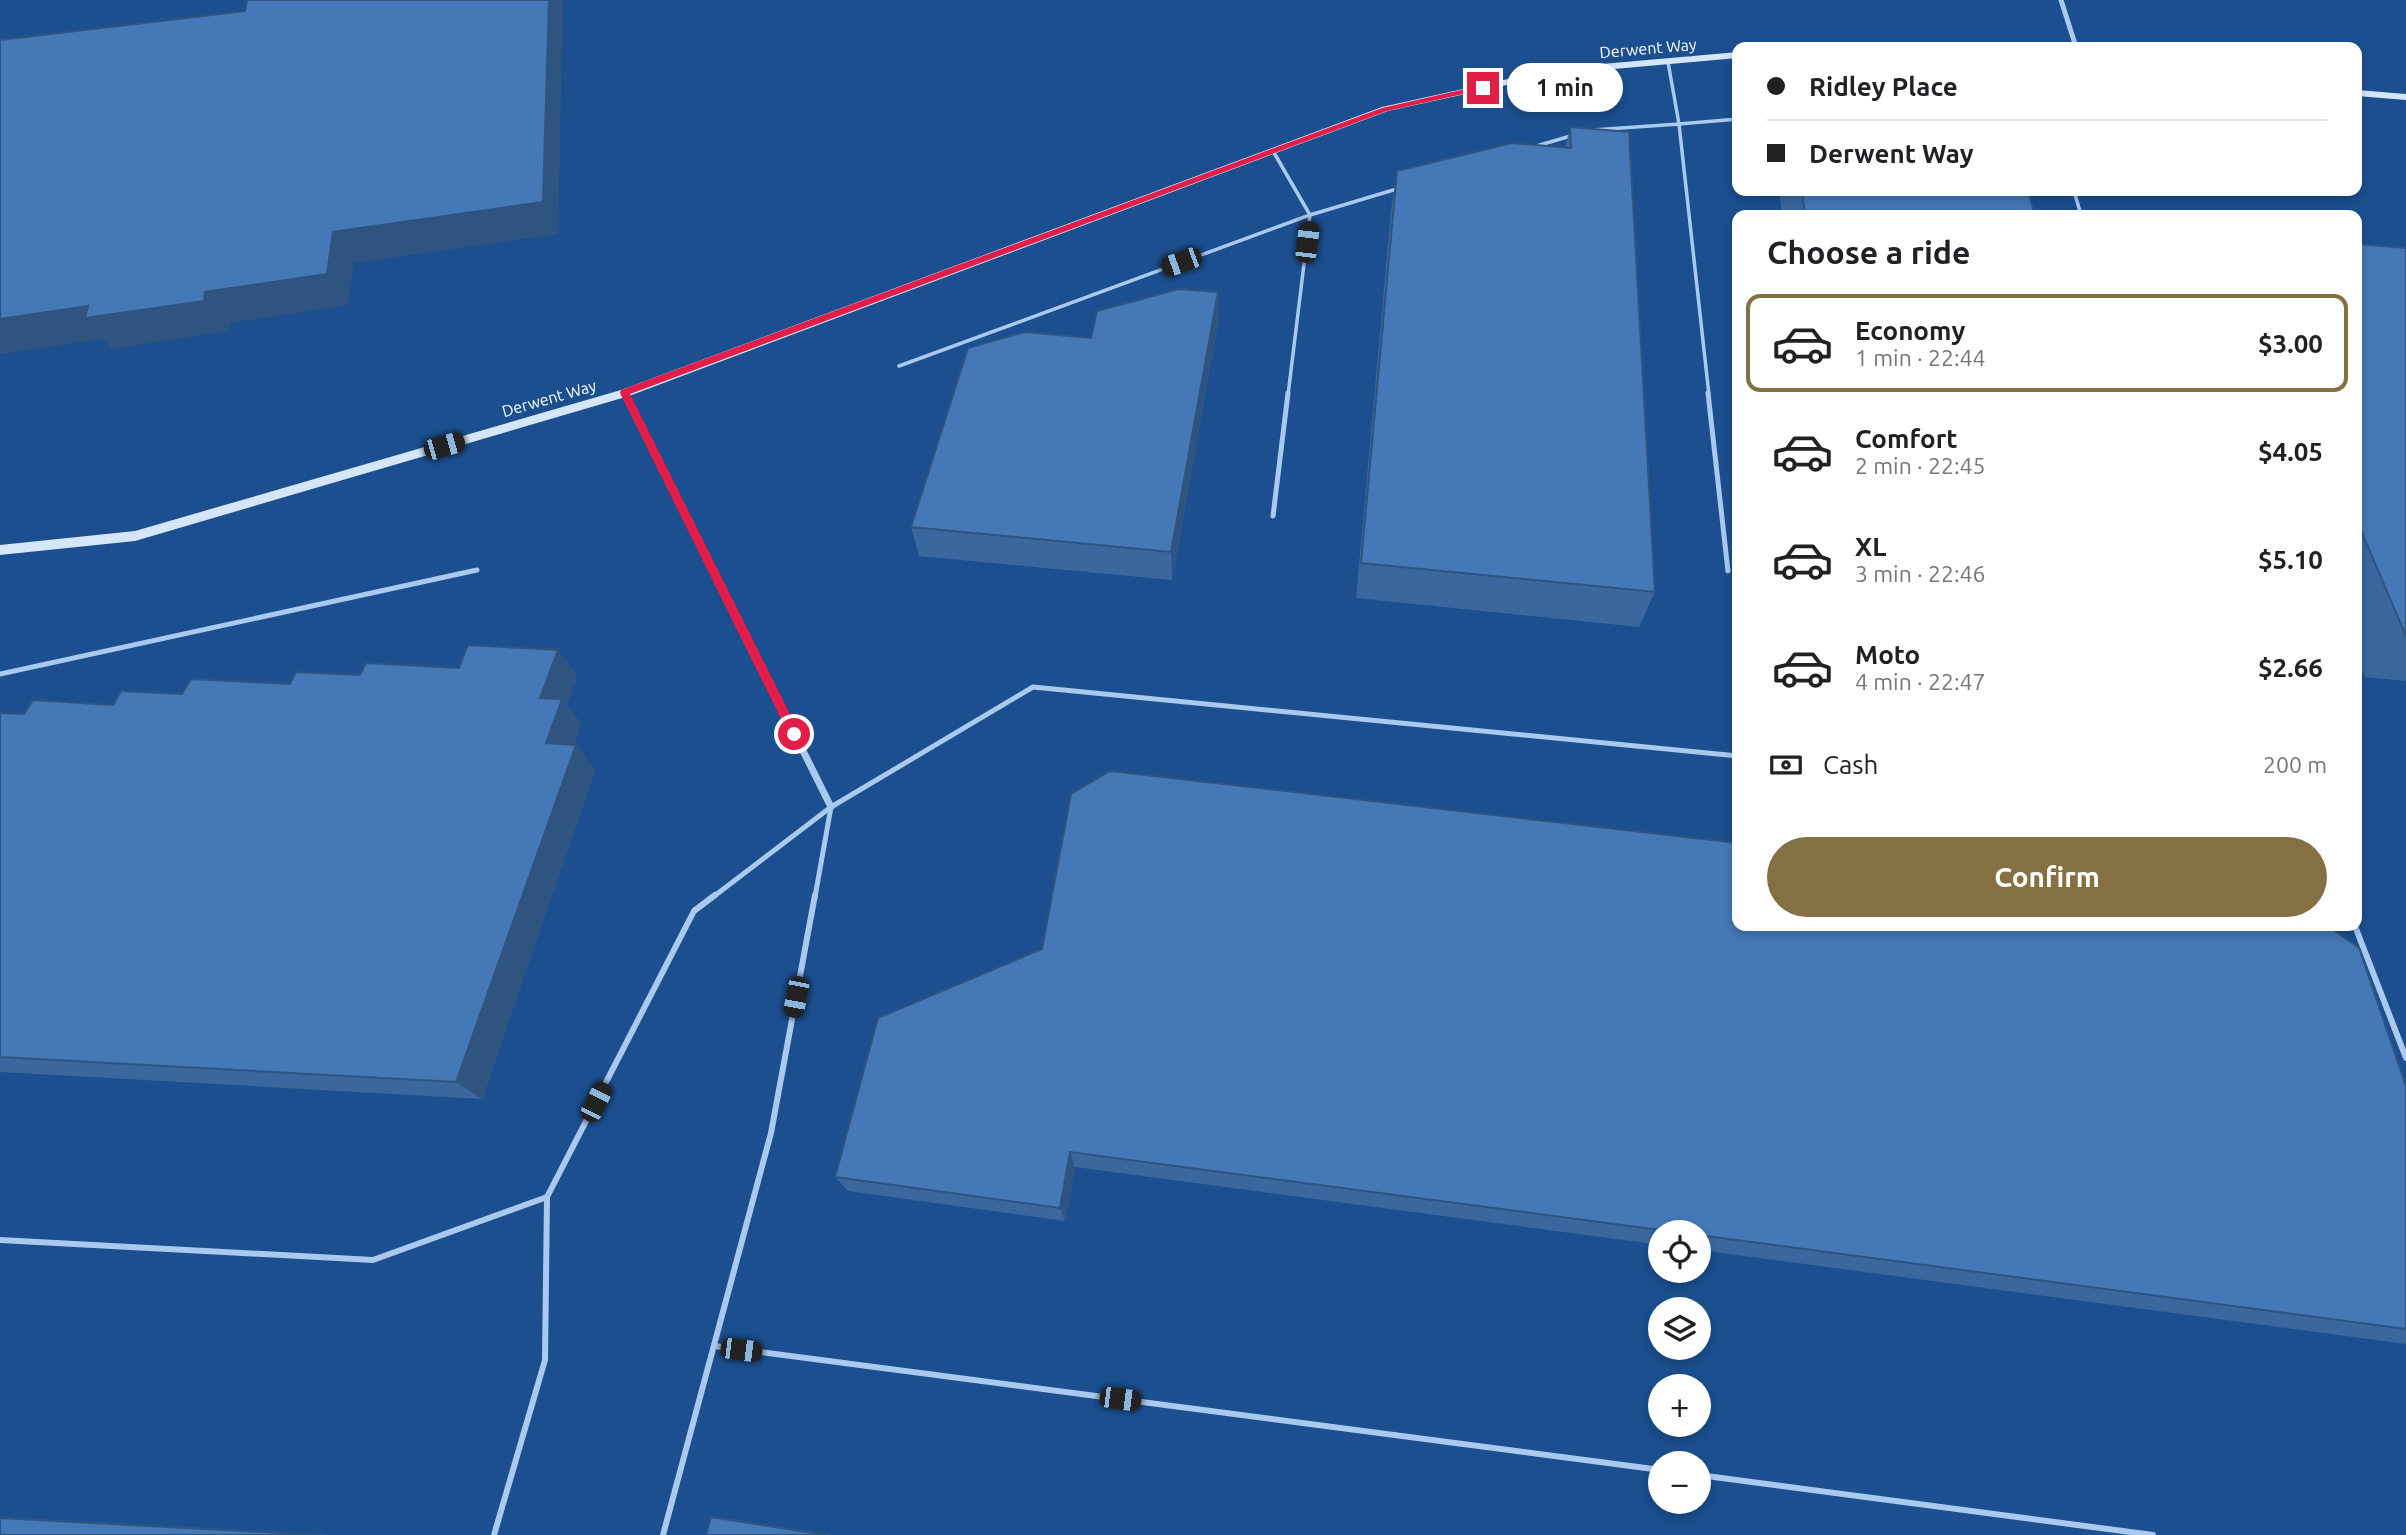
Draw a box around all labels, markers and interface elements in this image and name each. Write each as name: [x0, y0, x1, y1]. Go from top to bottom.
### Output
street label: Derwent Way: [1599, 35, 1698, 61]
callout: 1 min: [1508, 64, 1623, 112]
route end: [1467, 72, 1499, 104]
text: Ridley Place: [1809, 72, 1958, 101]
text: 1 min: [1536, 75, 1594, 100]
text: Derwent Way: [1809, 139, 1973, 168]
car: [1295, 220, 1320, 264]
text: Choose a ride: [1767, 234, 1970, 270]
car: [1158, 245, 1205, 279]
icon: car: [1771, 312, 1834, 375]
text: Economy: [1855, 316, 1965, 345]
text: $3.00: [2258, 329, 2323, 358]
text: 1 min · 22:44: [1855, 345, 1986, 370]
street label: Derwent Way: [500, 376, 598, 420]
icon: car: [1771, 420, 1834, 483]
text: Comfort: [1855, 424, 1958, 453]
car: [421, 430, 468, 462]
text: $4.05: [2258, 437, 2323, 466]
text: 2 min · 22:45: [1855, 453, 1986, 478]
icon: car: [1771, 528, 1834, 591]
text: XL: [1855, 532, 1886, 561]
text: $5.10: [2258, 545, 2323, 574]
text: 3 min · 22:46: [1855, 561, 1986, 586]
icon: car: [1771, 636, 1834, 699]
text: Moto: [1855, 640, 1920, 669]
text: $2.66: [2258, 653, 2323, 682]
text: 4 min · 22:47: [1855, 669, 1986, 694]
route start: [778, 718, 810, 750]
icon: cash: [1767, 746, 1805, 784]
text: Cash: [1823, 750, 1878, 779]
text: 200 m: [2263, 752, 2327, 777]
button: Confirm: [1767, 837, 2327, 917]
car: [782, 974, 811, 1020]
car: [578, 1079, 615, 1125]
map controls: [1648, 1220, 1711, 1514]
button: locate: [1648, 1220, 1711, 1283]
button: layers: [1648, 1297, 1711, 1360]
car: [719, 1337, 764, 1363]
button: +: [1648, 1374, 1711, 1437]
car: [1098, 1386, 1143, 1412]
button: −: [1648, 1451, 1711, 1514]

